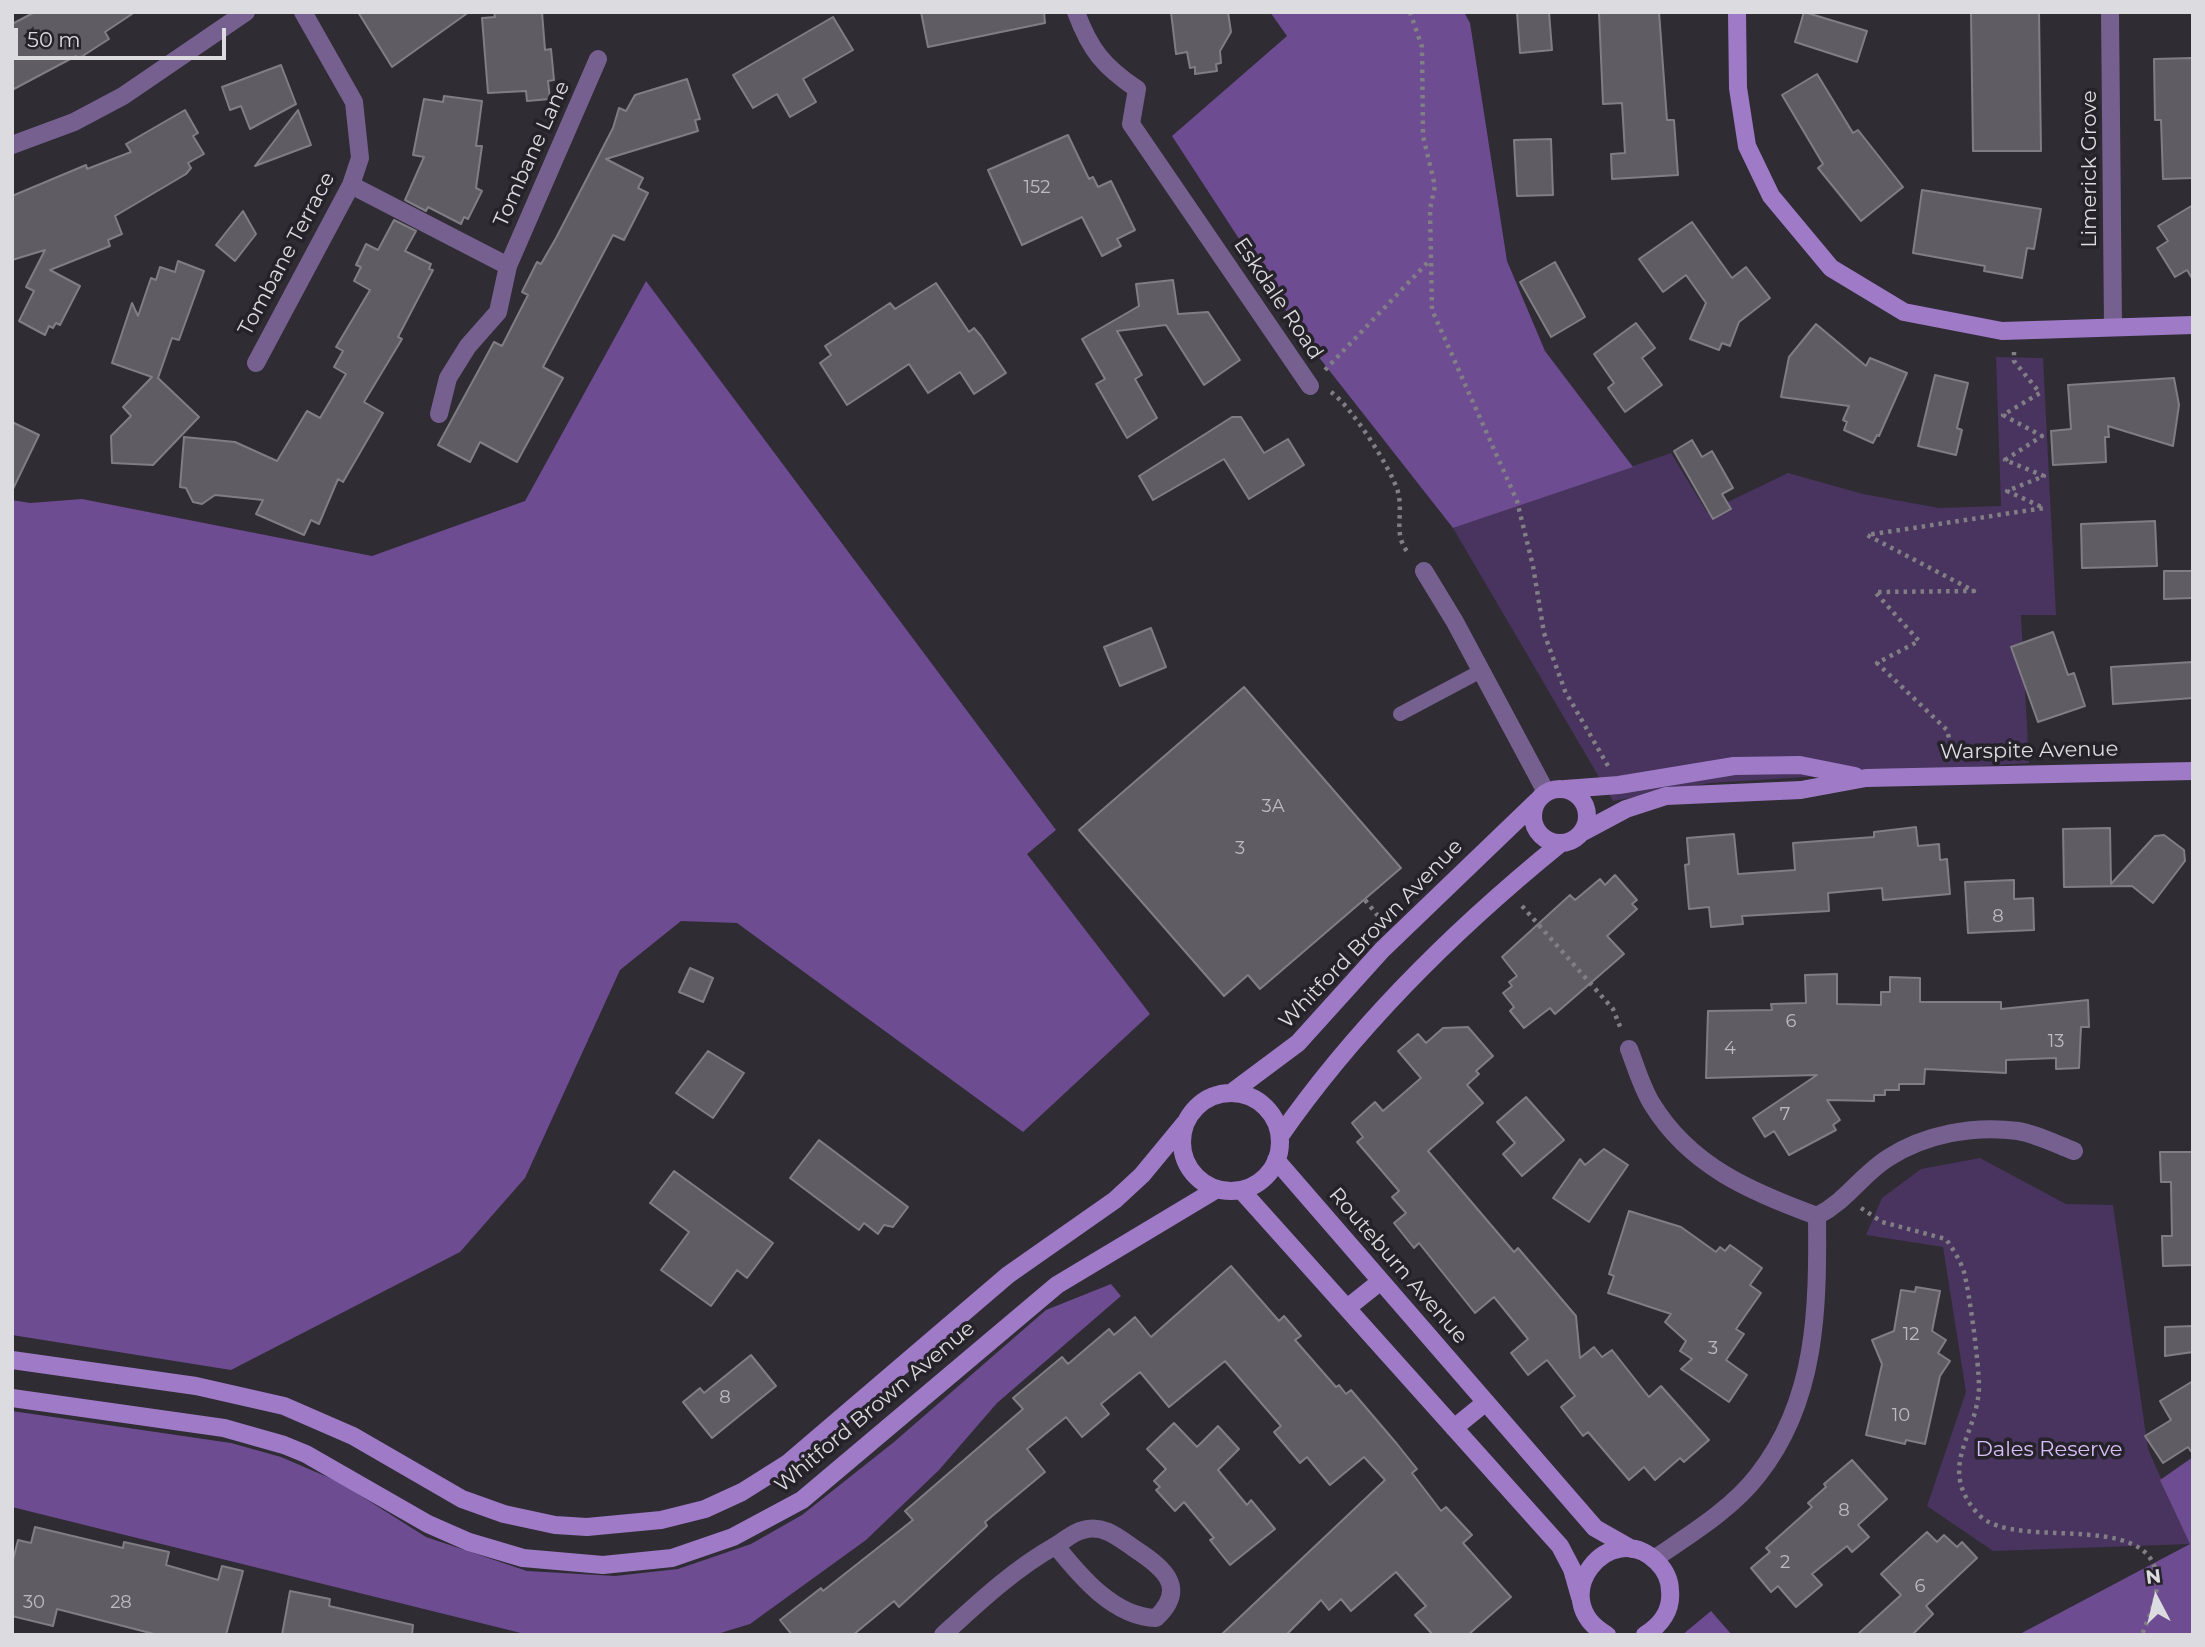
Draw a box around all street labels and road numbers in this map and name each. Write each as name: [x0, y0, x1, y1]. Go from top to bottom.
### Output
street label: Tombane Lane: [489, 77, 575, 231]
street label: Limerick Grove: [2077, 90, 2103, 248]
street label: Tombane Terrace: [233, 168, 341, 340]
street label: Eskdale Road: [1228, 233, 1328, 365]
street label: Warspite Avenue: [1940, 737, 2118, 765]
street label: Whitford Brown Avenue: [1274, 834, 1468, 1034]
street label: Routeburn Avenue: [1323, 1183, 1473, 1349]
street label: Whitford Brown Avenue: [770, 1316, 980, 1498]

